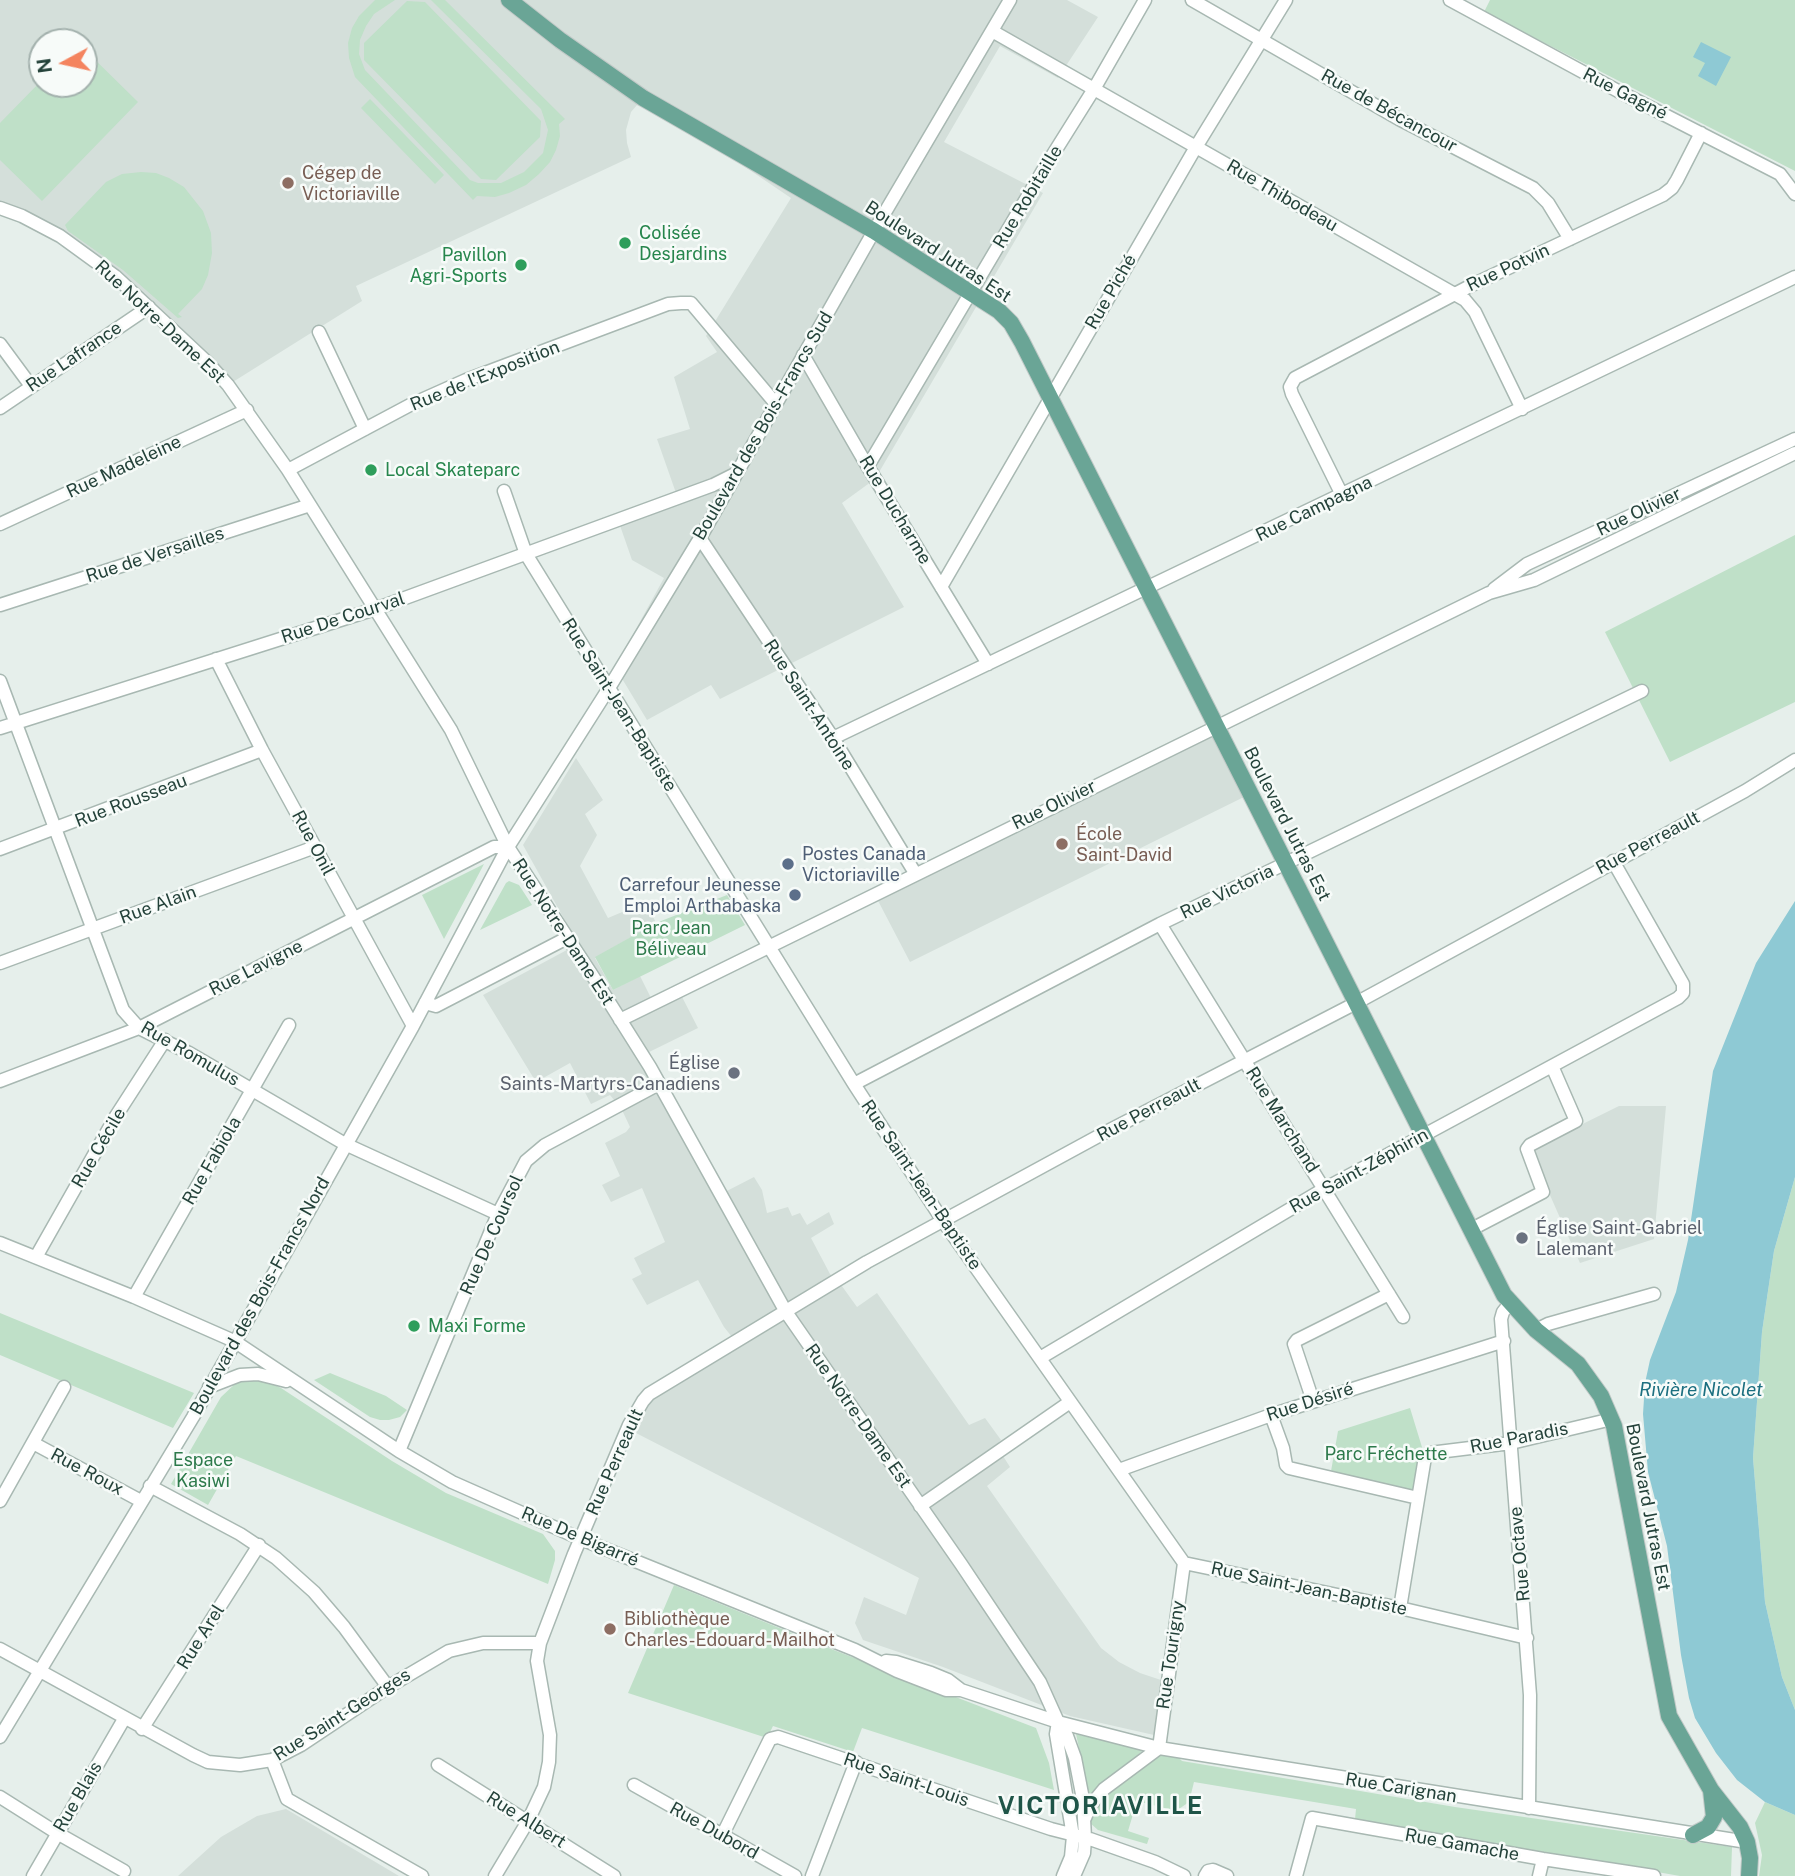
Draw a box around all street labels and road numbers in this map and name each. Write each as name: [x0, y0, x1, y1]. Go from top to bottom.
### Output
street label: Rue Gagné: [1579, 63, 1671, 125]
street label: Rue de Bécancour: [1317, 65, 1461, 157]
street label: Rue Robitaille: [989, 142, 1067, 252]
street label: Rue Thibodeau: [1223, 155, 1341, 237]
street label: Boulevard Jutras Est: [861, 197, 1015, 307]
street label: Rue Potvin: [1463, 239, 1553, 297]
street label: Rue Piché: [1081, 251, 1141, 333]
street label: Rue Notre-Dame Est: [90, 256, 230, 388]
street label: Boulevard des Bois-Francs Sud: [689, 308, 837, 544]
street label: Rue Lafrance: [22, 317, 126, 397]
street label: Rue de l'Exposition: [407, 336, 563, 416]
street label: Rue Madeleine: [63, 431, 185, 503]
street label: Rue Ducharme: [854, 452, 936, 568]
street label: Rue Campagna: [1252, 471, 1376, 547]
street label: Rue Olivier: [1593, 483, 1685, 541]
street label: Rue de Versailles: [83, 522, 227, 588]
street label: Rue De Courval: [278, 588, 408, 648]
street label: Rue Saint-Jean-Baptiste: [557, 614, 681, 796]
street label: Rue Saint-Antoine: [759, 636, 859, 774]
street label: Boulevard Jutras Est: [1239, 743, 1335, 905]
street label: Rue Rousseau: [72, 770, 190, 832]
street label: Rue Olivier: [1008, 775, 1100, 835]
street label: Rue Onil: [287, 807, 339, 879]
street label: Rue Perreault: [1592, 807, 1704, 879]
street label: Rue Notre-Dame Est: [507, 854, 619, 1010]
street label: Rue Victoria: [1177, 860, 1277, 924]
street label: Rue Alain: [117, 881, 199, 929]
street label: Rue Lavigne: [206, 935, 306, 1001]
street label: Rue Romulus: [137, 1017, 243, 1091]
street label: Rue Marchand: [1241, 1063, 1323, 1177]
street label: Rue Perreault: [1093, 1074, 1205, 1146]
street label: Rue Saint-Jean-Baptiste: [856, 1096, 986, 1274]
street label: Rue Cécile: [67, 1104, 131, 1192]
street label: Rue Fabiola: [178, 1113, 246, 1209]
street label: Rue Saint-Zéphirin: [1286, 1124, 1432, 1218]
street label: Rue De Coursol: [456, 1172, 528, 1298]
street label: Boulevard des Bois-Francs Nord: [185, 1173, 335, 1419]
street label: Rue Notre-Dame Est: [800, 1340, 916, 1492]
street label: Rue Désiré: [1264, 1378, 1356, 1426]
street label: Rue Perreault: [582, 1405, 648, 1519]
street label: Rue Paradis: [1468, 1418, 1570, 1458]
street label: Boulevard Jutras Est: [1621, 1421, 1675, 1593]
street label: Rue Roux: [47, 1444, 127, 1500]
street label: Rue De Bigarré: [518, 1503, 642, 1571]
street label: Rue Octave: [1505, 1506, 1535, 1602]
street label: Rue Saint-Jean-Baptiste: [1209, 1558, 1409, 1620]
street label: Rue Tourigny: [1153, 1599, 1189, 1711]
street label: Rue Arel: [173, 1601, 229, 1673]
street label: Rue Saint-Georges: [270, 1664, 414, 1766]
street label: Rue Saint-Louis: [840, 1748, 972, 1812]
street label: Rue Blais: [49, 1758, 107, 1836]
street label: Rue Carignan: [1344, 1769, 1458, 1807]
street label: Rue Albert: [482, 1787, 570, 1853]
street label: Rue Dubord: [666, 1798, 762, 1864]
street label: Rue Gamache: [1403, 1824, 1521, 1866]

